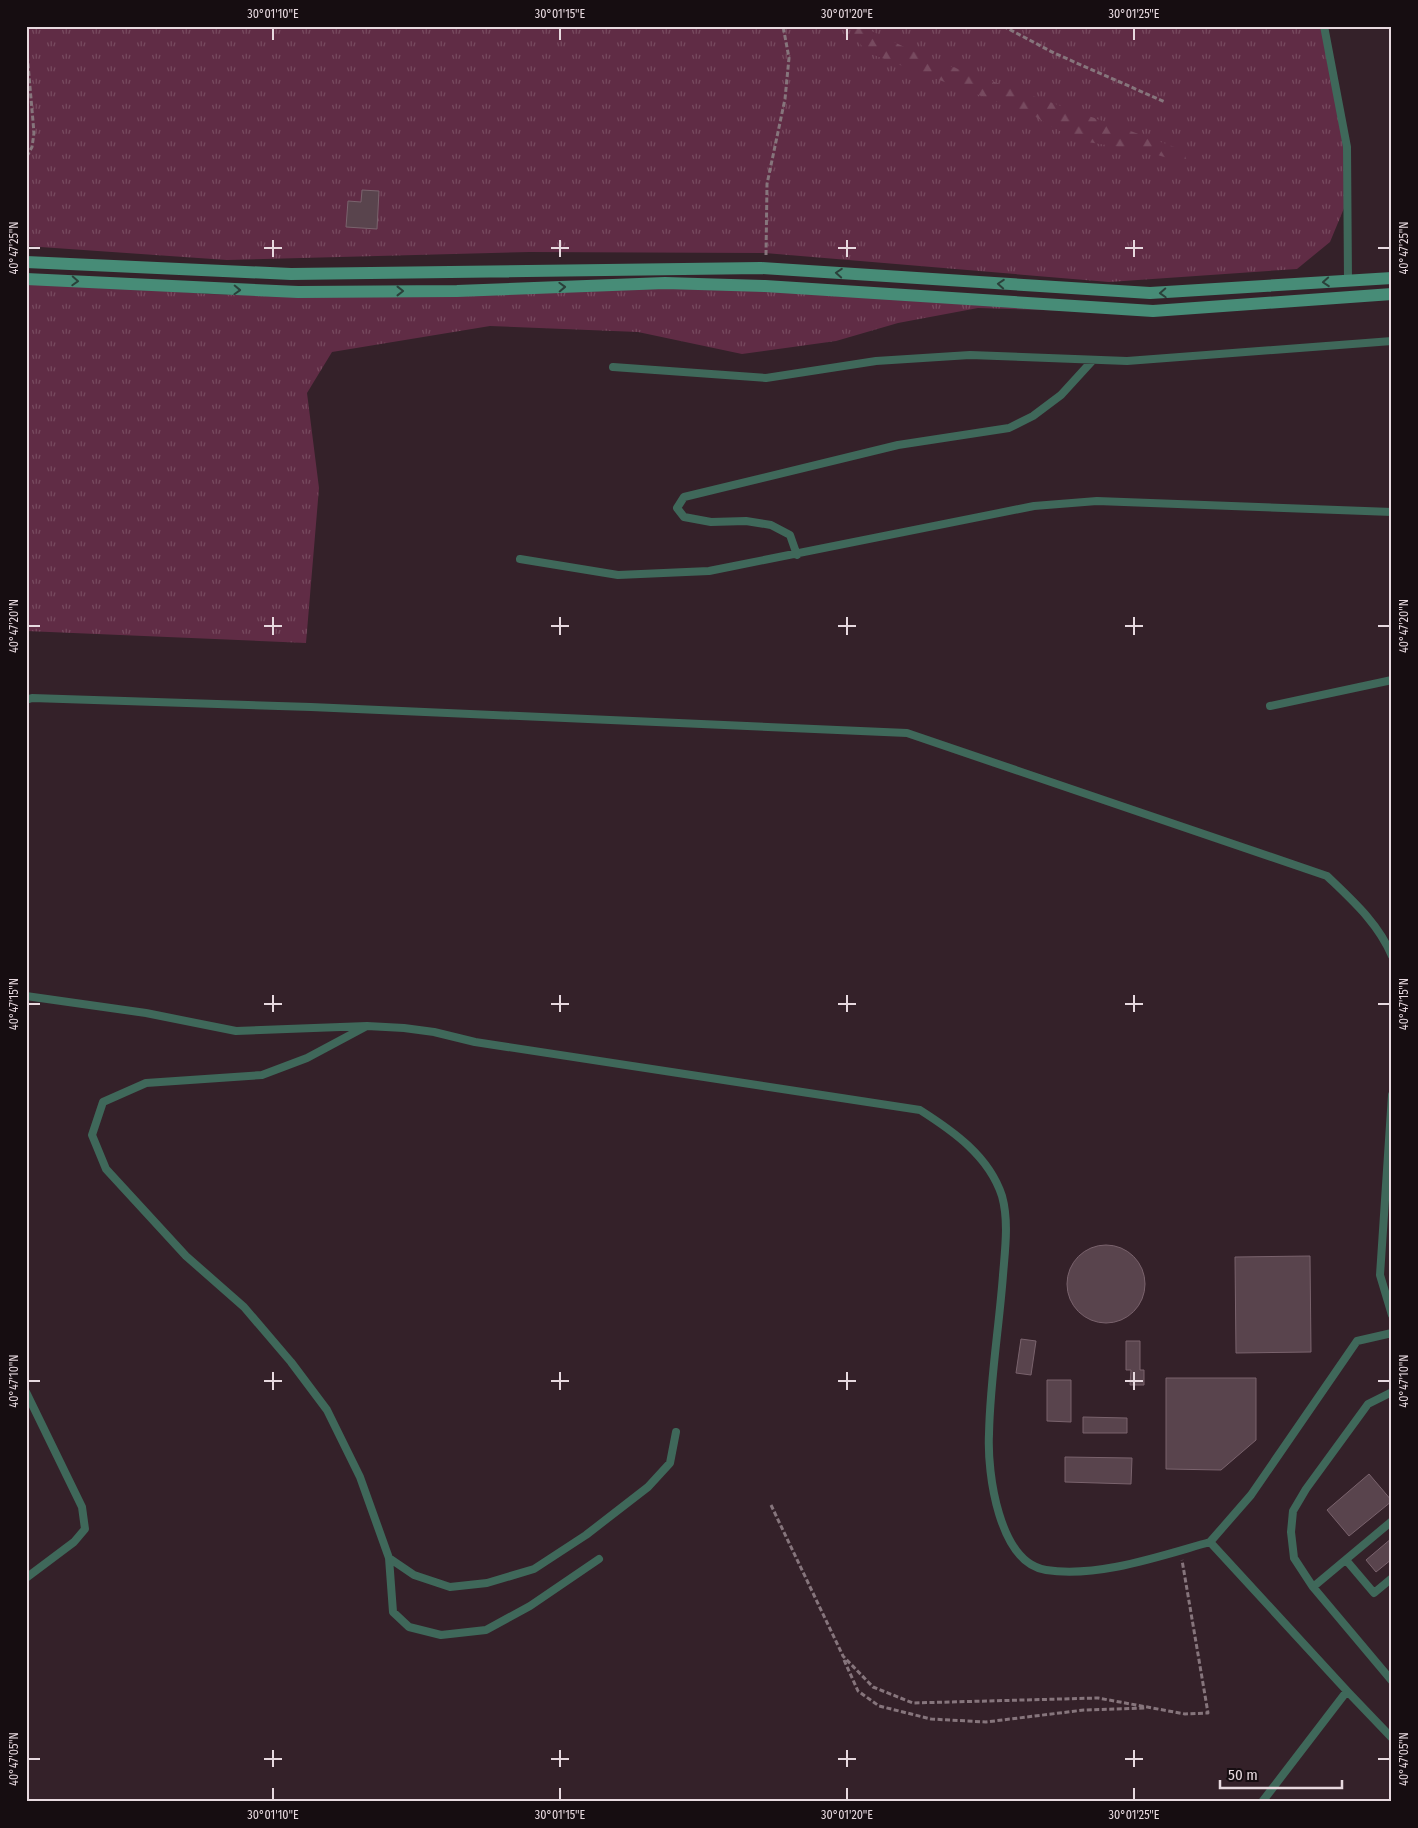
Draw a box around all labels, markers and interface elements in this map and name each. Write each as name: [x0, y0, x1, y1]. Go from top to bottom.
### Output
text: 30°01'10"E: [247, 7, 299, 21]
text: 30°01'15"E: [535, 7, 586, 21]
text: 30°01'20"E: [821, 7, 873, 21]
text: 30°01'25"E: [1109, 7, 1160, 21]
text: 40°47'25"N: [7, 222, 21, 274]
text: 40°47'25"N: [1397, 222, 1411, 274]
one-way arrow: [835, 267, 843, 278]
one-way arrow: [71, 276, 79, 287]
one-way arrow: [1321, 277, 1329, 288]
one-way arrow: [997, 279, 1005, 290]
one-way arrow: [558, 282, 566, 292]
one-way arrow: [234, 285, 241, 295]
one-way arrow: [396, 286, 404, 296]
one-way arrow: [1159, 287, 1167, 298]
text: 40°47'20"N: [7, 599, 21, 653]
text: 40°47'20"N: [1397, 599, 1411, 653]
text: 40°47'15"N: [7, 978, 21, 1030]
text: 40°47'15"N: [1397, 978, 1411, 1030]
text: 40°47'10"N: [7, 1354, 21, 1408]
text: 40°47'10"N: [1397, 1354, 1411, 1408]
text: 40°47'05"N: [7, 1732, 21, 1786]
text: 40°47'05"N: [1397, 1732, 1411, 1786]
scale bar: [1220, 1758, 1343, 1790]
text: 50 m: [1228, 1766, 1258, 1784]
text: 30°01'10"E: [247, 1808, 299, 1822]
text: 30°01'15"E: [535, 1808, 586, 1822]
text: 30°01'20"E: [821, 1808, 873, 1822]
text: 30°01'25"E: [1109, 1808, 1160, 1822]

